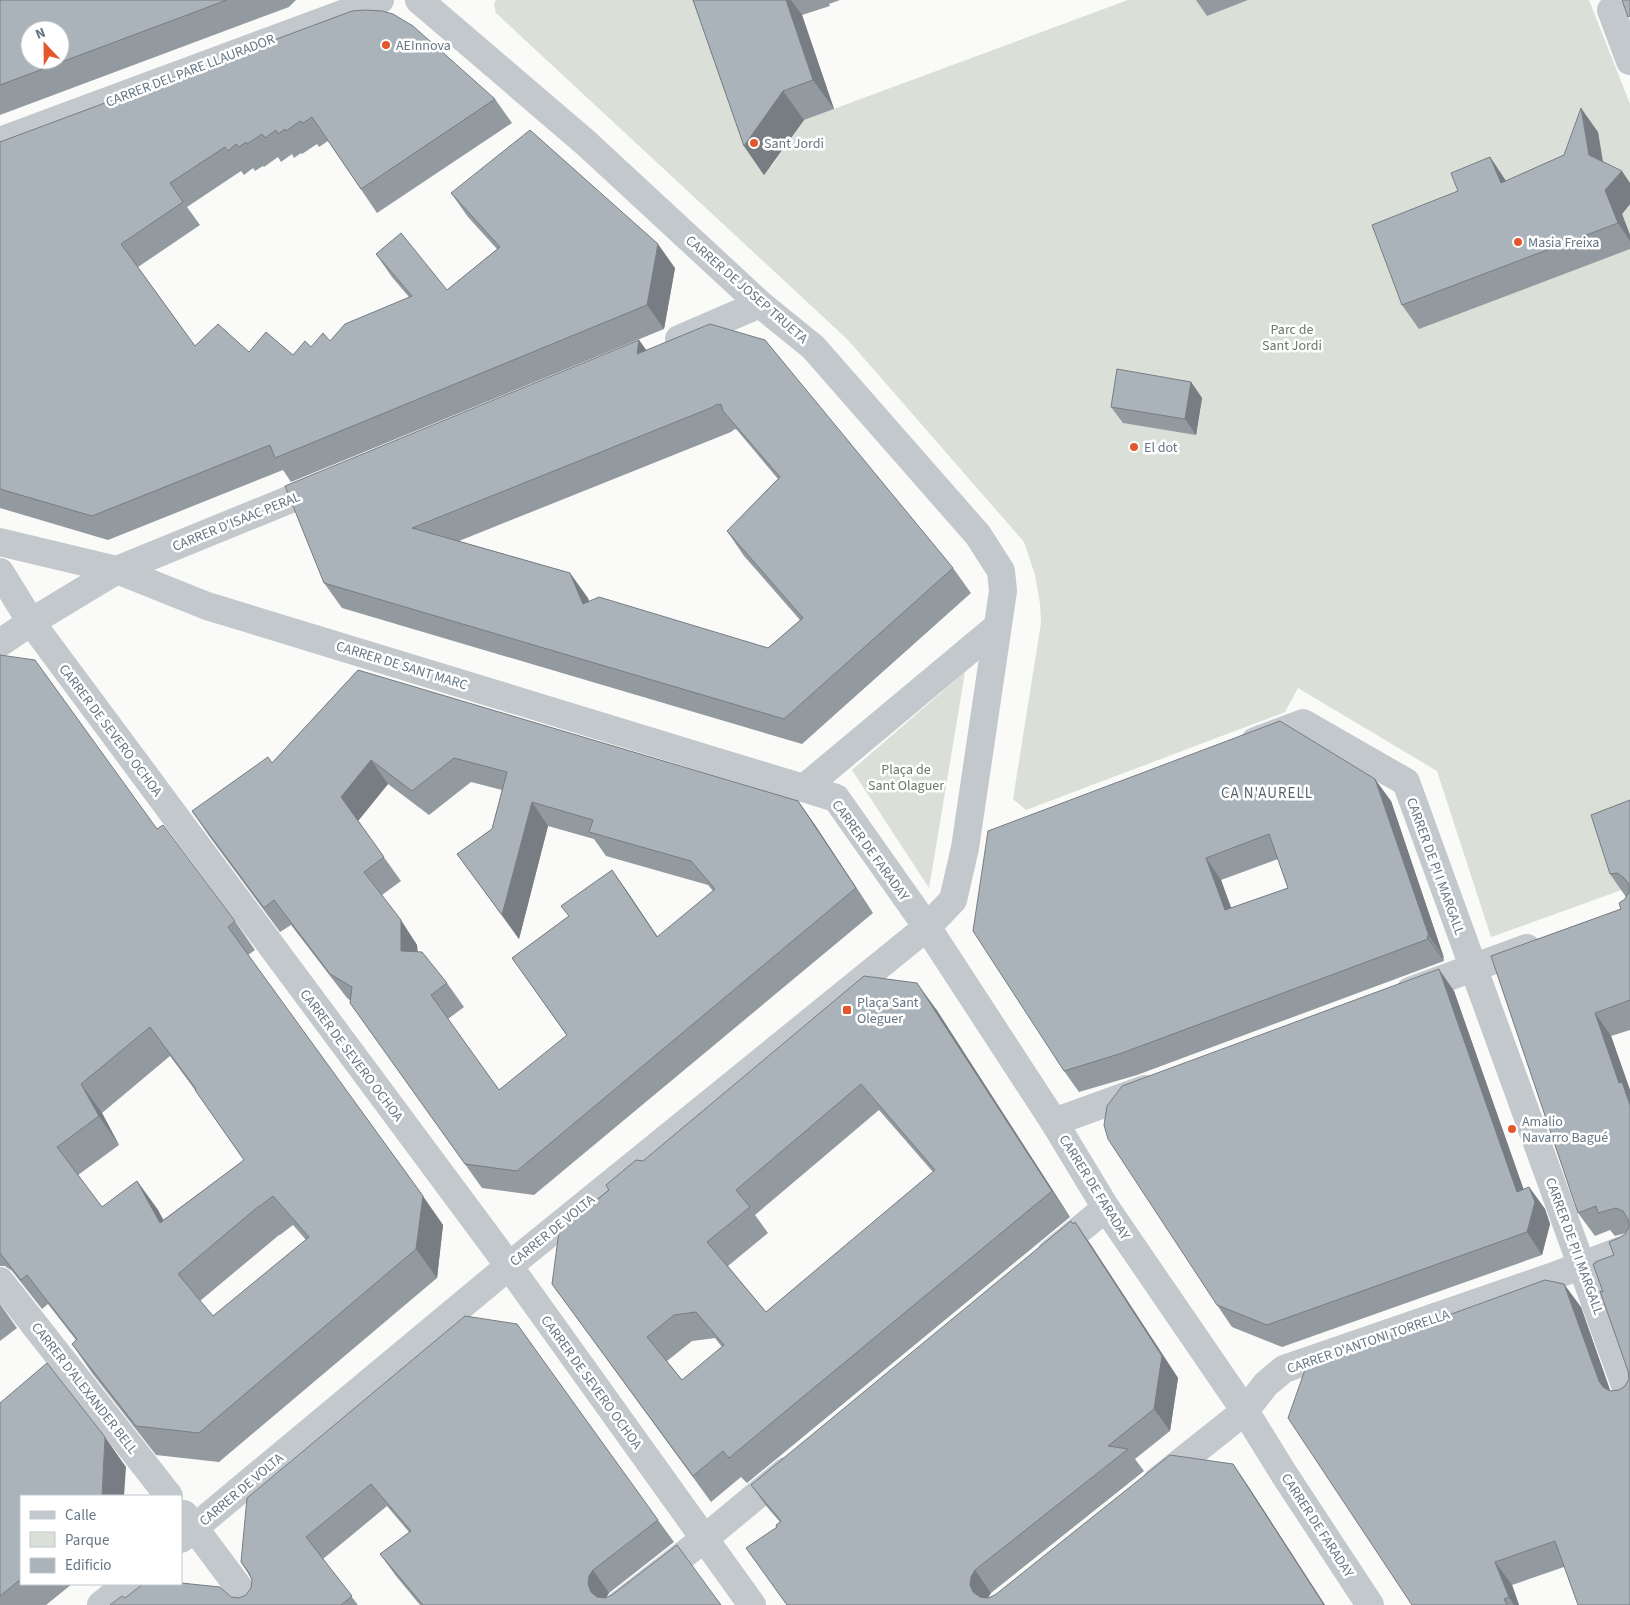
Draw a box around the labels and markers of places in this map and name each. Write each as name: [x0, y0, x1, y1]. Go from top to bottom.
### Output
place label: AEInnova: [396, 36, 451, 56]
marker: AEInnova: [380, 39, 392, 51]
place label: Sant Jordi: [764, 134, 824, 154]
marker: Sant Jordi: [748, 137, 760, 149]
place label: Masia Freixa: [1528, 233, 1599, 253]
marker: Masia Freixa: [1512, 236, 1524, 248]
place label: El dot: [1144, 438, 1178, 458]
marker: El dot: [1128, 441, 1140, 453]
place label: Plaça Sant Oleguer: [857, 993, 919, 1029]
marker: Plaça Sant Oleguer: [841, 1004, 853, 1016]
place label: Amalio Navarro Bagué: [1522, 1112, 1608, 1148]
marker: Amalio Navarro Bagué: [1506, 1123, 1518, 1135]

